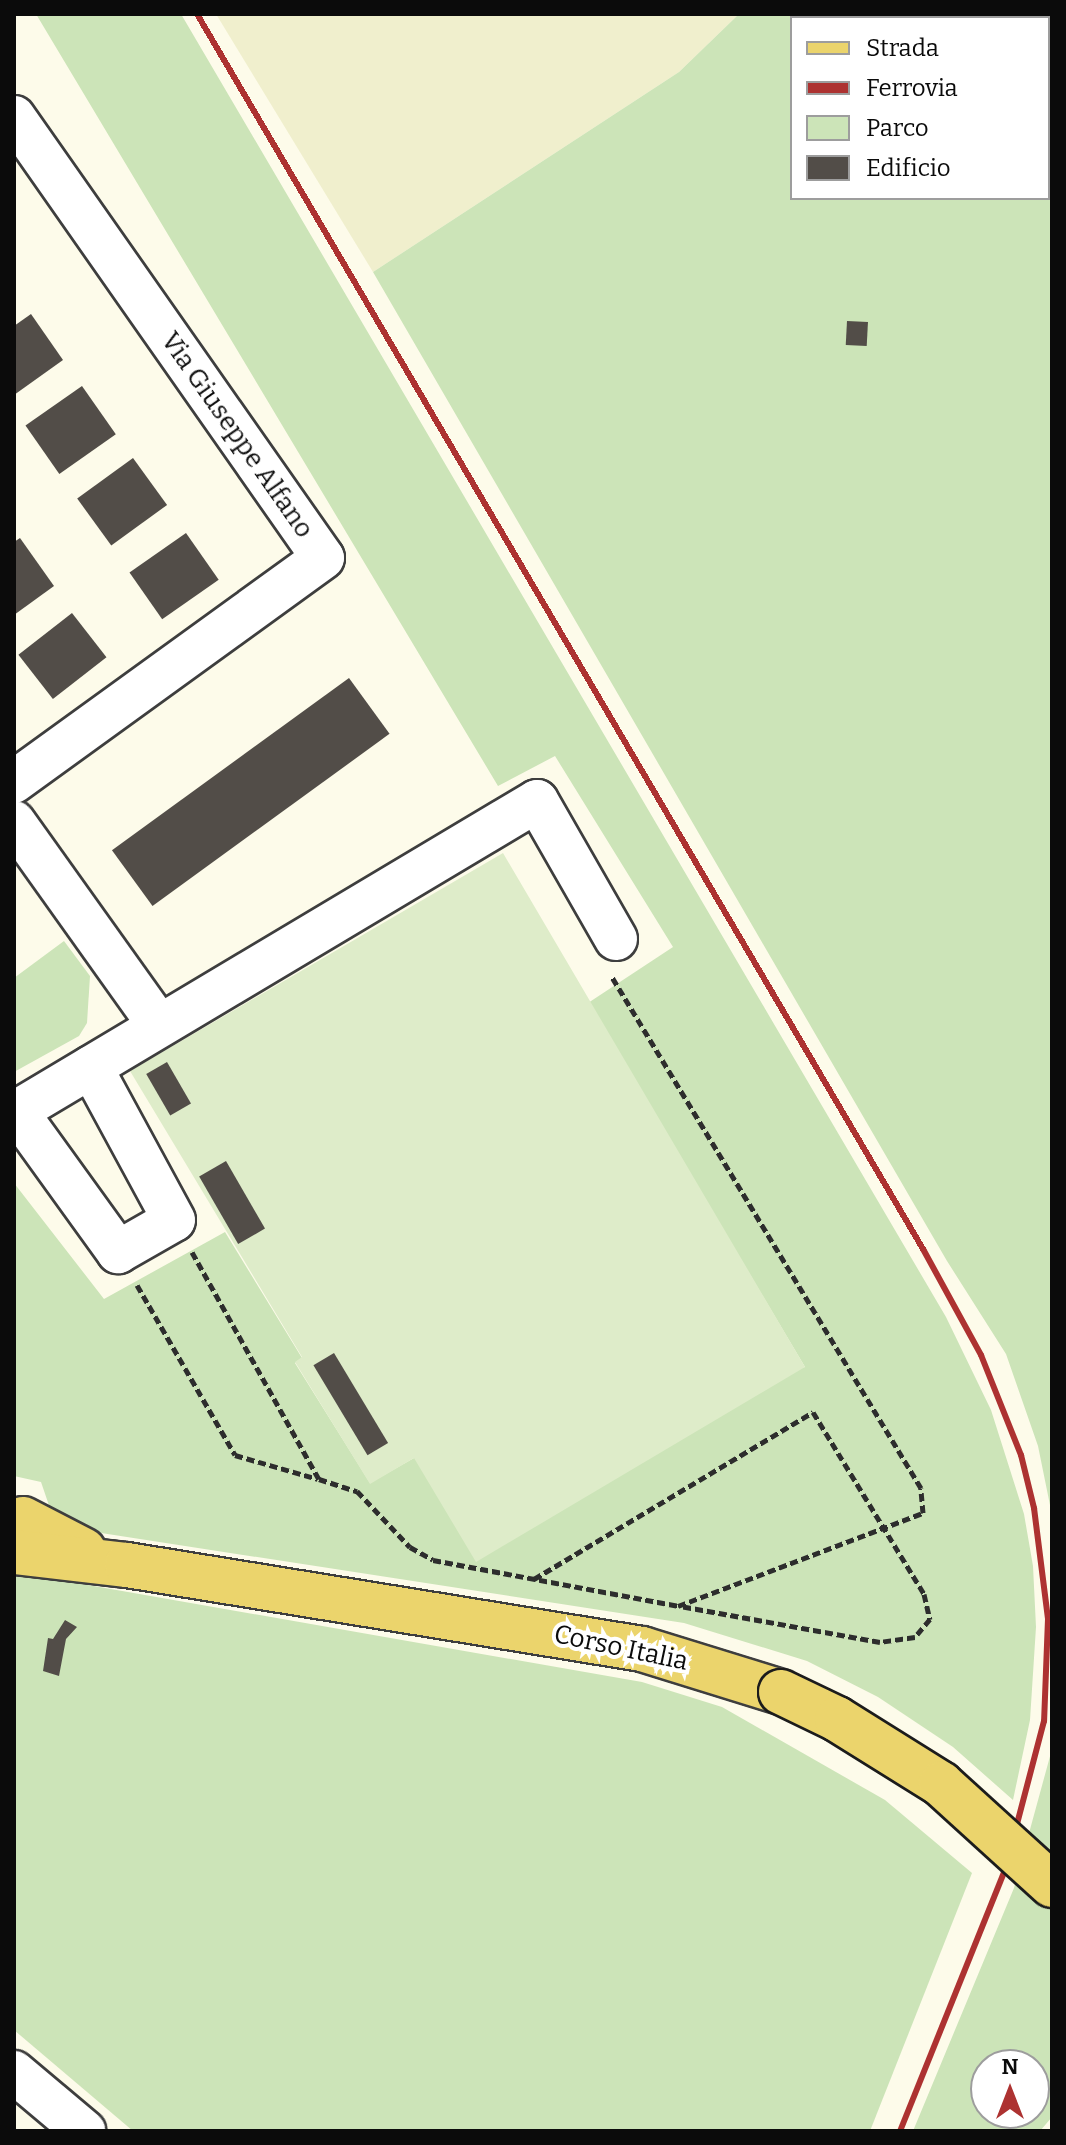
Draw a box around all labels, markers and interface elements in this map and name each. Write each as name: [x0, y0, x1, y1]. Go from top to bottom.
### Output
legend: [790, 16, 1050, 200]
text: Strada: [866, 34, 939, 62]
text: Ferrovia: [866, 74, 958, 102]
text: Parco: [866, 114, 929, 142]
text: Edificio: [866, 154, 951, 182]
street label: Via Giuseppe Alfano: [154, 326, 320, 544]
street label: Corso Italia: [551, 1619, 691, 1677]
north arrow: [970, 2049, 1050, 2129]
text: N: [1002, 2053, 1018, 2080]

